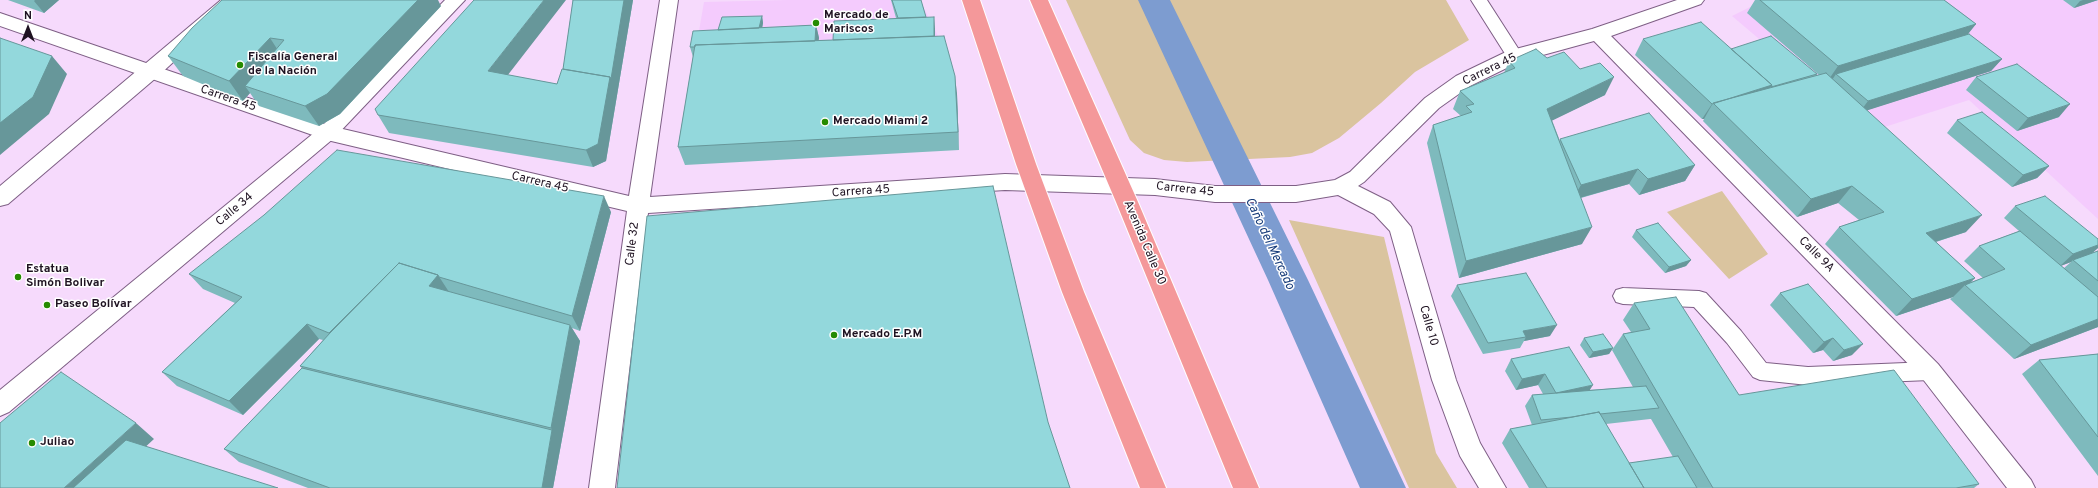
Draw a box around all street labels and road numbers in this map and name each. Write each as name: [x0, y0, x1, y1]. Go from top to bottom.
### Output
street label: Carrera 45: [1461, 51, 1519, 89]
street label: Carrera 45: [198, 83, 258, 115]
street label: Carrera 45: [510, 169, 570, 197]
street label: Carrera 45: [1155, 180, 1215, 200]
street label: Carrera 45: [831, 183, 891, 201]
street label: Calle 34: [213, 190, 257, 230]
street label: Avenida Calle 30: [1120, 199, 1168, 287]
street label: Calle 32: [623, 221, 643, 267]
street label: Calle 9A: [1795, 234, 1837, 276]
street label: Calle 10: [1415, 304, 1441, 348]

